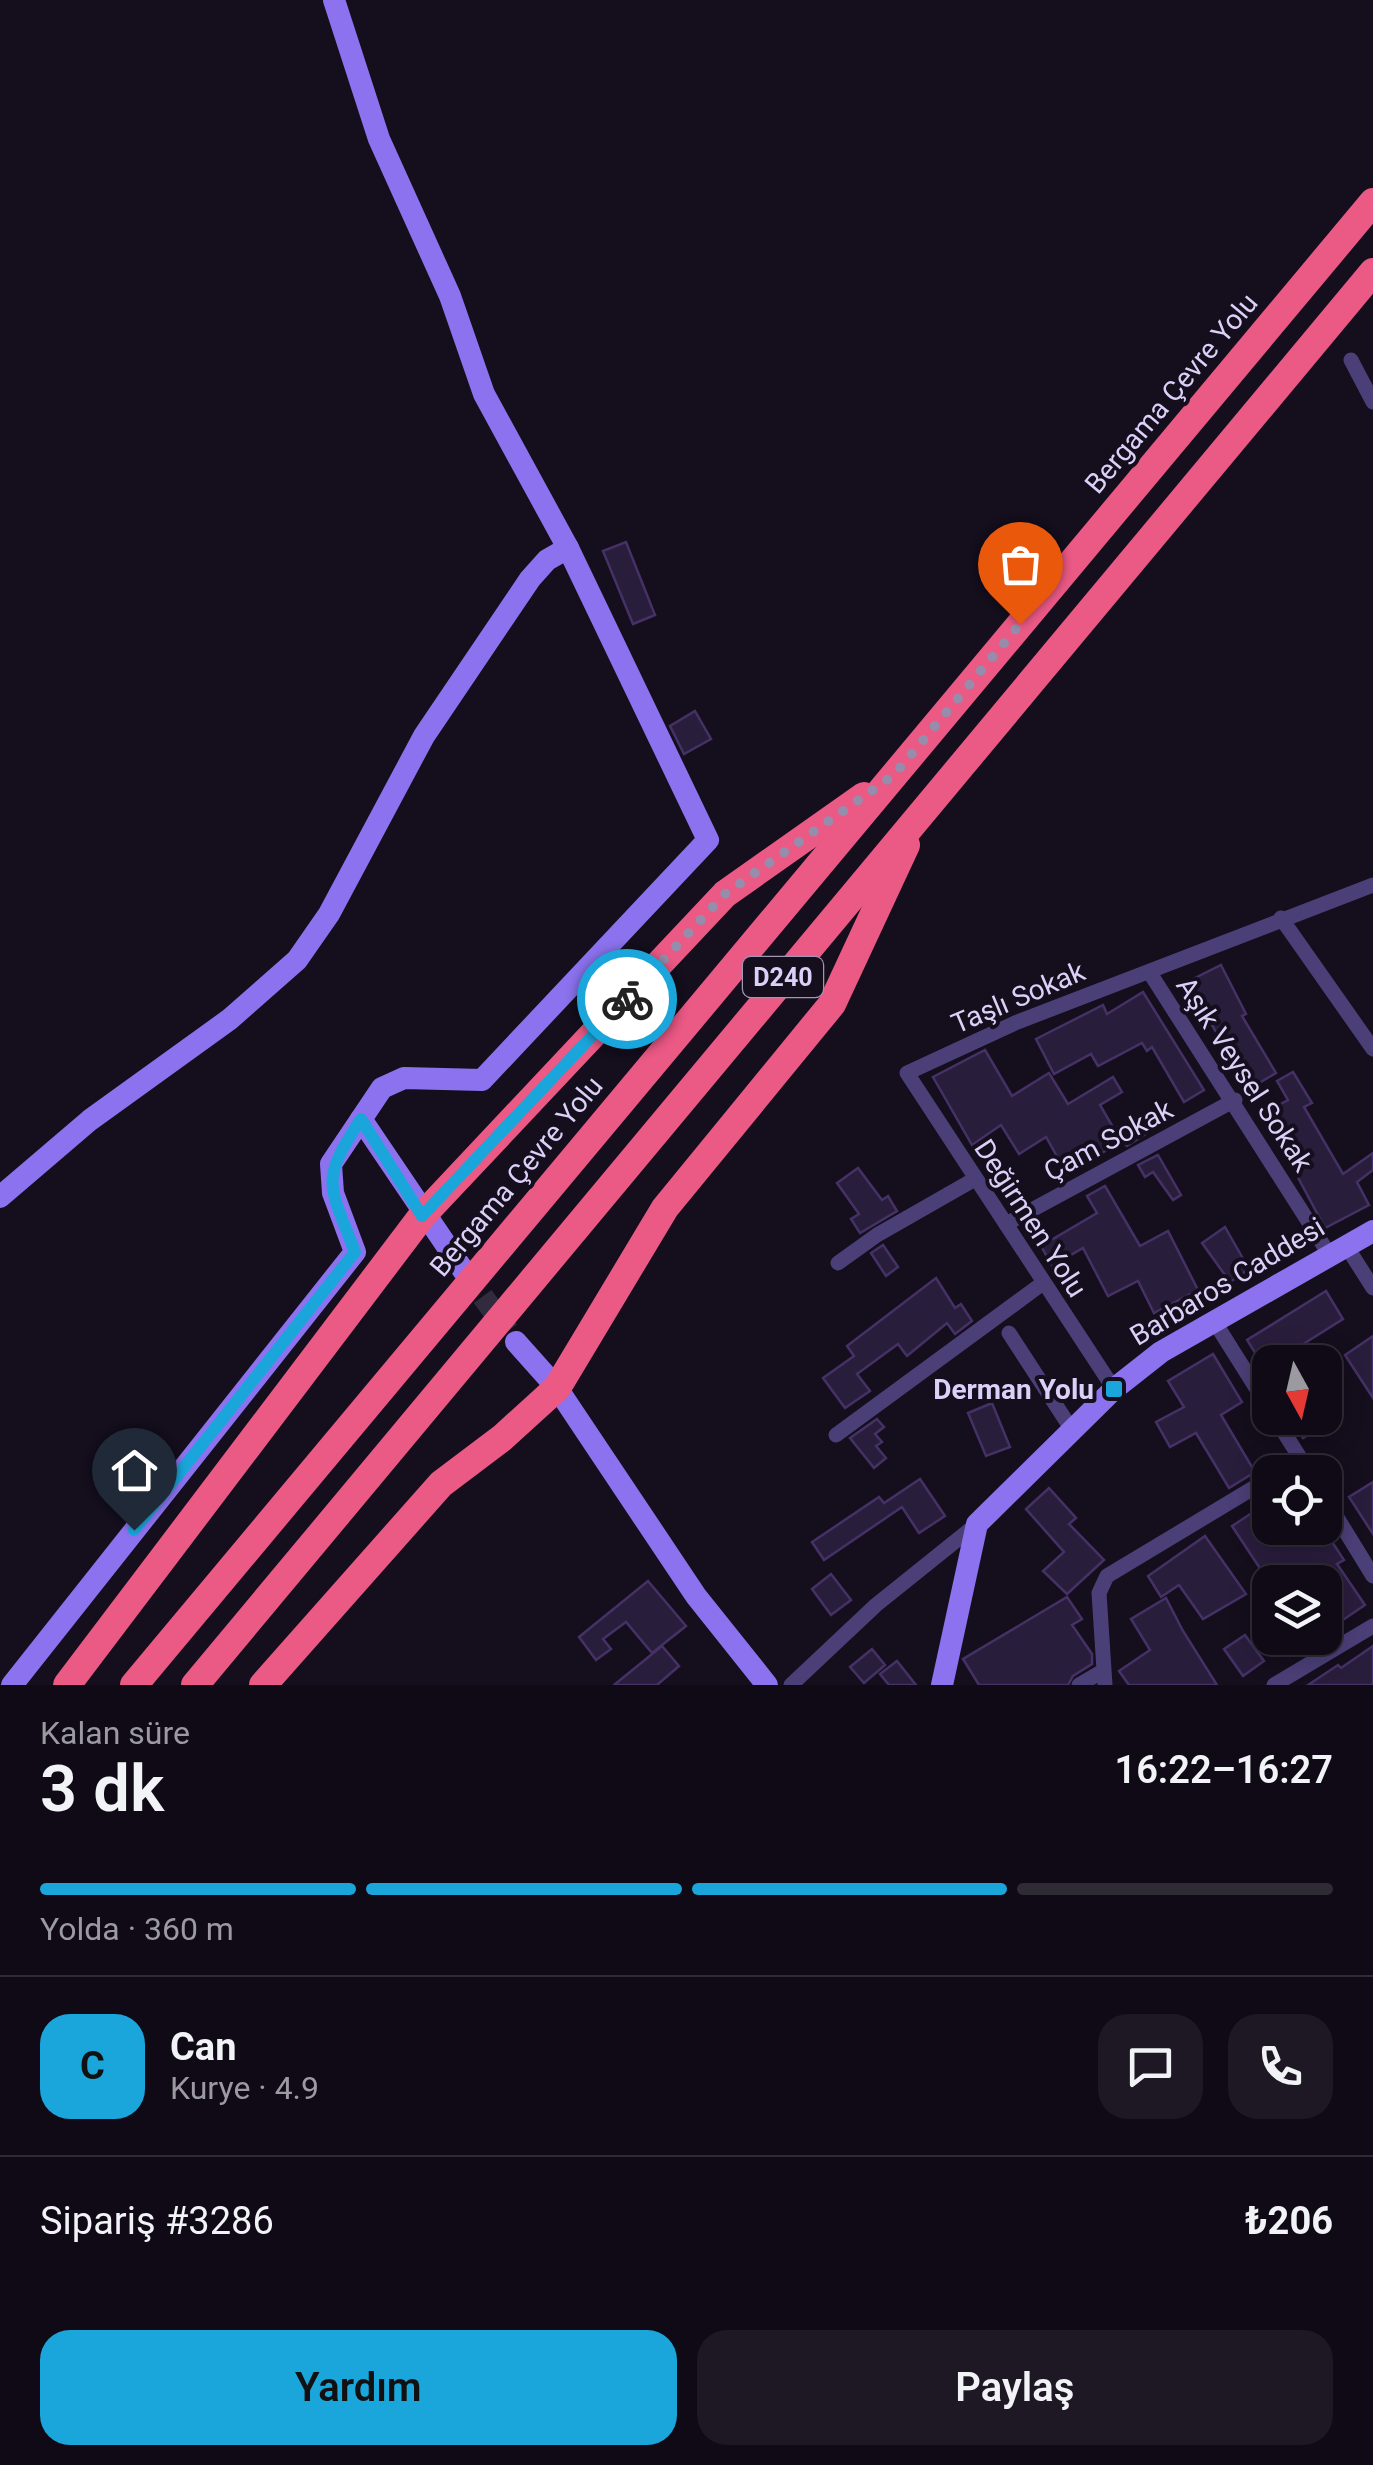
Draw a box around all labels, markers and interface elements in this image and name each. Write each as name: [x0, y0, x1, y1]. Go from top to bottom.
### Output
street label: Bergama Çevre Yolu: [1078, 287, 1265, 500]
pin: [978, 522, 1063, 625]
icon: bag: [993, 537, 1048, 592]
courier: [577, 949, 677, 1049]
street label: Taşlı Sokak: [947, 954, 1091, 1040]
road number: D240: [743, 957, 823, 997]
street label: Aşık Veysel Sokak: [1169, 971, 1320, 1178]
icon: bike: [600, 972, 655, 1027]
street label: Bergama Çevre Yolu: [423, 1070, 610, 1283]
street label: Çam Sokak: [1038, 1092, 1179, 1188]
street label: Değirmen Yolu: [967, 1133, 1094, 1303]
street label: Barbaros Caddesi: [1124, 1210, 1330, 1352]
north arrow: [1252, 1345, 1342, 1435]
map controls: [1252, 1345, 1342, 1655]
place label: Derman Yolu: [933, 1373, 1094, 1406]
marker: Derman Yolu: [1103, 1378, 1125, 1400]
pin: [92, 1428, 177, 1531]
icon: home: [107, 1443, 162, 1498]
button: locate: [1252, 1455, 1342, 1545]
button: layers: [1252, 1565, 1342, 1655]
text: Kalan süre: [40, 1714, 190, 1752]
text: 16:22–16:27: [1114, 1748, 1333, 1792]
text: 3 dk: [40, 1751, 164, 1827]
text: Yolda · 360 m: [40, 1910, 234, 1948]
button: chat: [1098, 2014, 1203, 2119]
button: phone: [1228, 2014, 1333, 2119]
text: Can: [170, 2025, 237, 2069]
text: C: [80, 2044, 105, 2088]
text: Kurye · 4.9: [170, 2069, 319, 2107]
text: Sipariş #3286: [40, 2199, 274, 2243]
text: ₺206: [1245, 2199, 1333, 2243]
button: Yardım: [40, 2330, 677, 2445]
button: Paylaş: [697, 2330, 1333, 2445]

